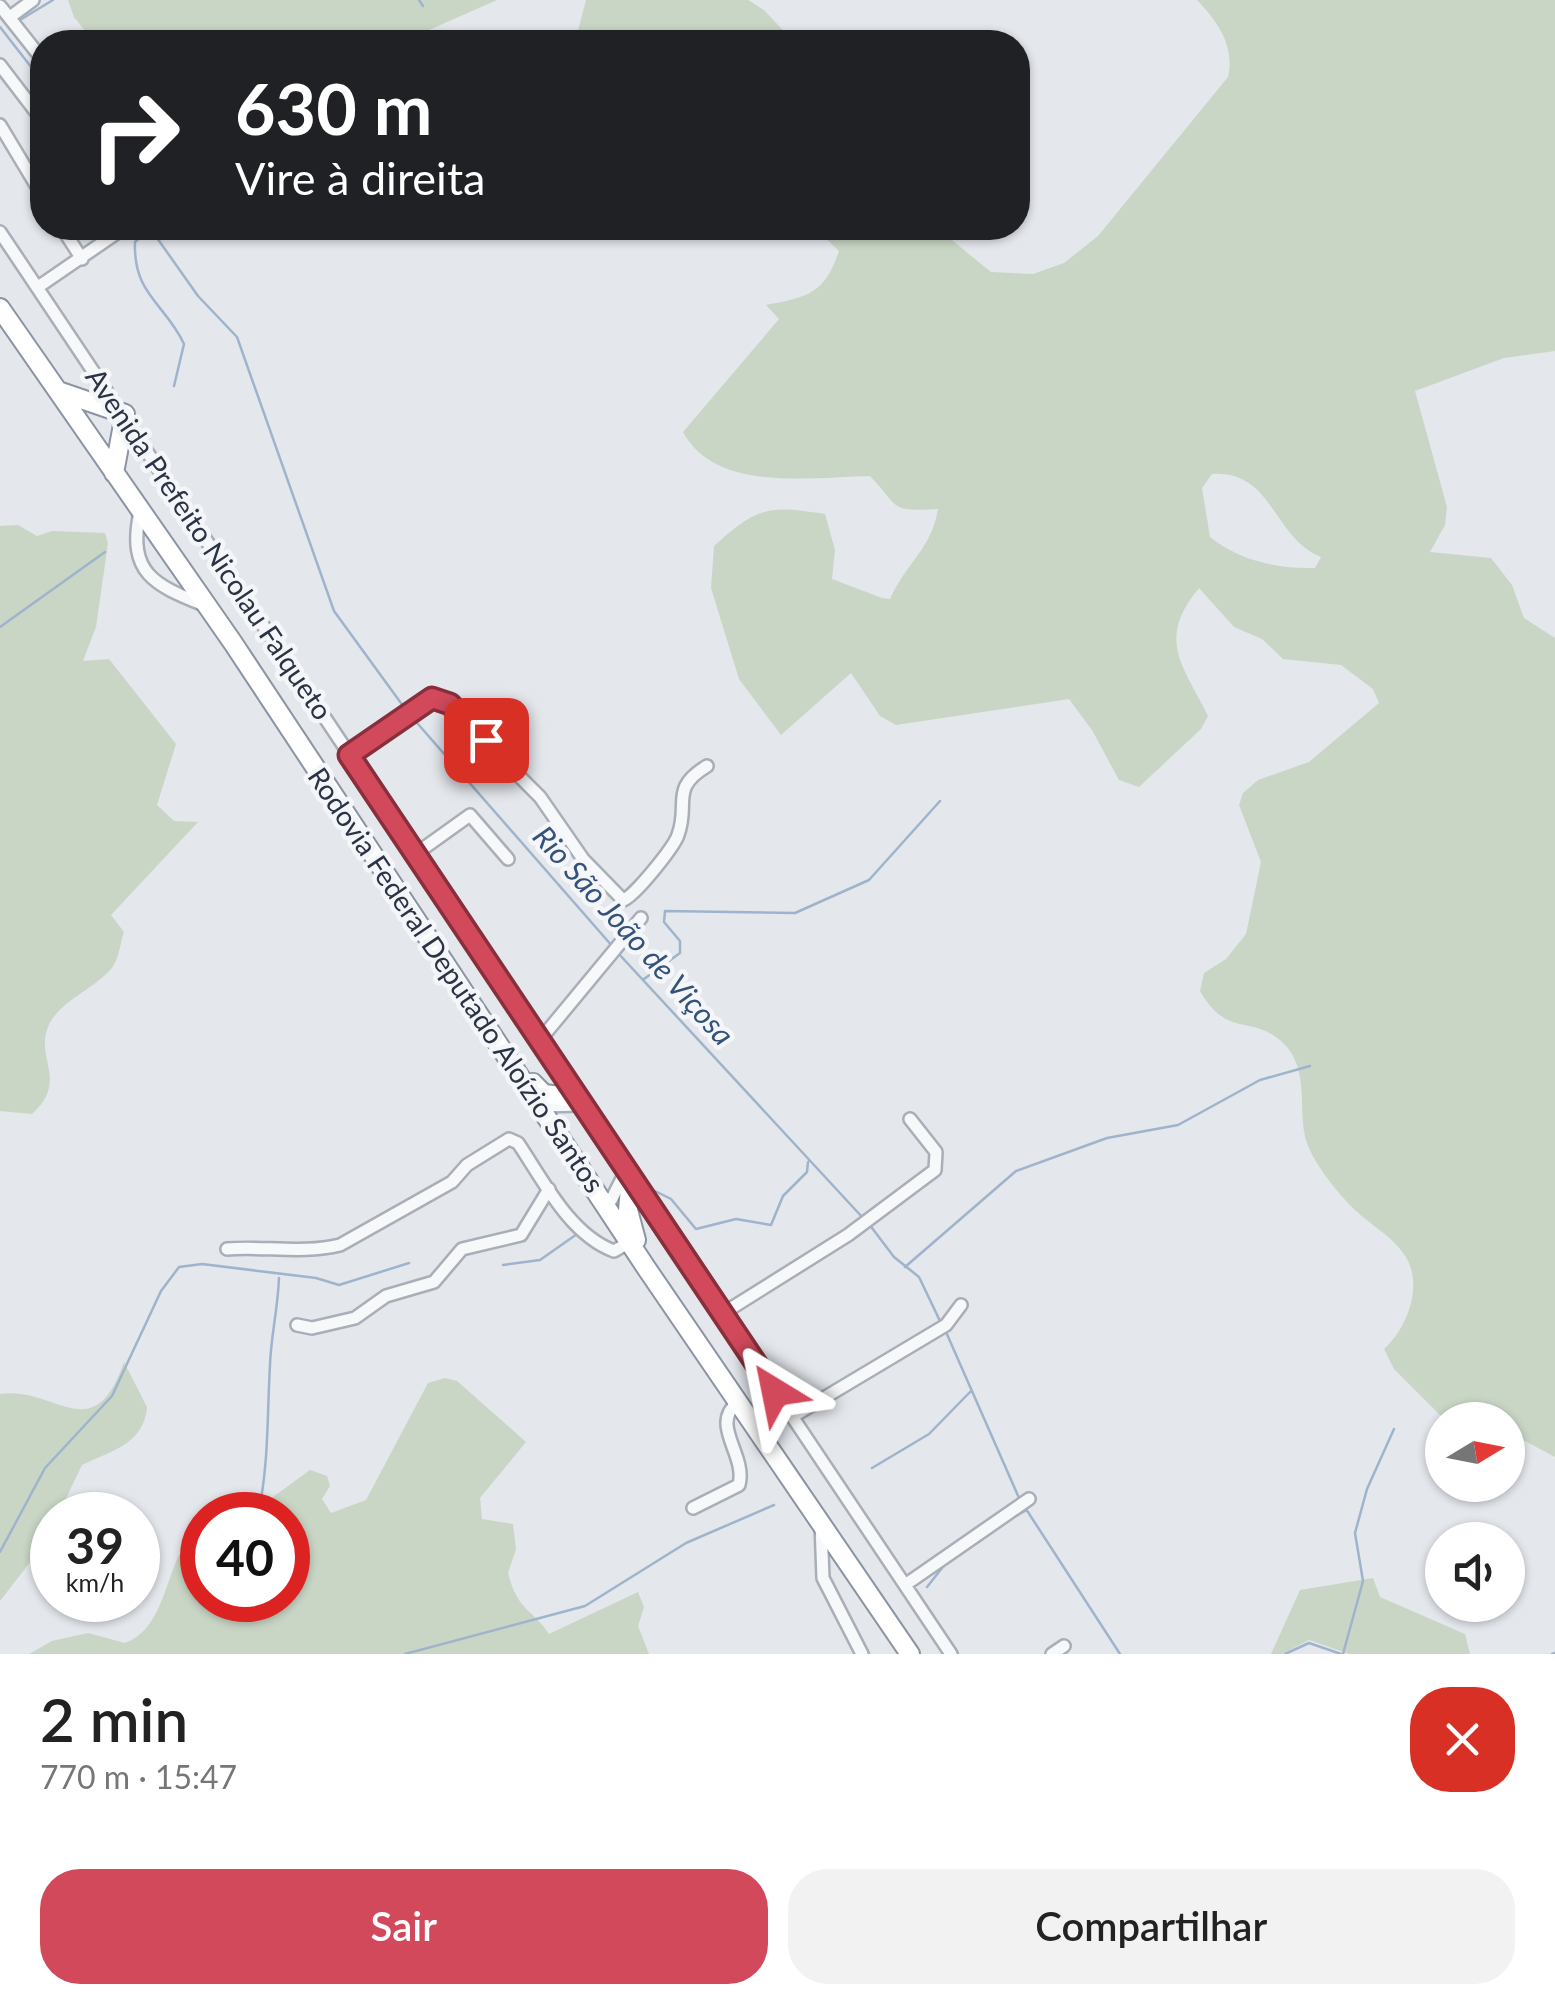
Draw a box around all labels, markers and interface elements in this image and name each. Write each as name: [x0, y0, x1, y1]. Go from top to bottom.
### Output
text: 630 m: [235, 66, 432, 150]
icon: right: [70, 70, 200, 200]
text: Vire à direita: [235, 151, 485, 205]
street label: Avenida Prefeito Nicolau Falqueto: [79, 361, 340, 726]
pin: [444, 698, 529, 783]
icon: arrive: [459, 713, 514, 768]
street label: Rodovia Federal Deputado Aloízio Santos: [301, 761, 612, 1198]
water label: Rio São João de Viçosa: [527, 818, 742, 1052]
position arrow: [723, 1340, 827, 1444]
north arrow: [1425, 1402, 1525, 1502]
map controls: [1425, 1402, 1525, 1622]
speed limit sign: 40: [180, 1492, 310, 1622]
text: 39: [66, 1515, 124, 1575]
button: sound: [1425, 1522, 1525, 1622]
text: km/h: [66, 1567, 124, 1597]
text: 2 min: [40, 1683, 188, 1755]
button: close: [1410, 1687, 1515, 1792]
text: 770 m · 15:47: [40, 1757, 237, 1796]
button: Sair: [40, 1869, 768, 1984]
button: Compartilhar: [788, 1869, 1515, 1984]

